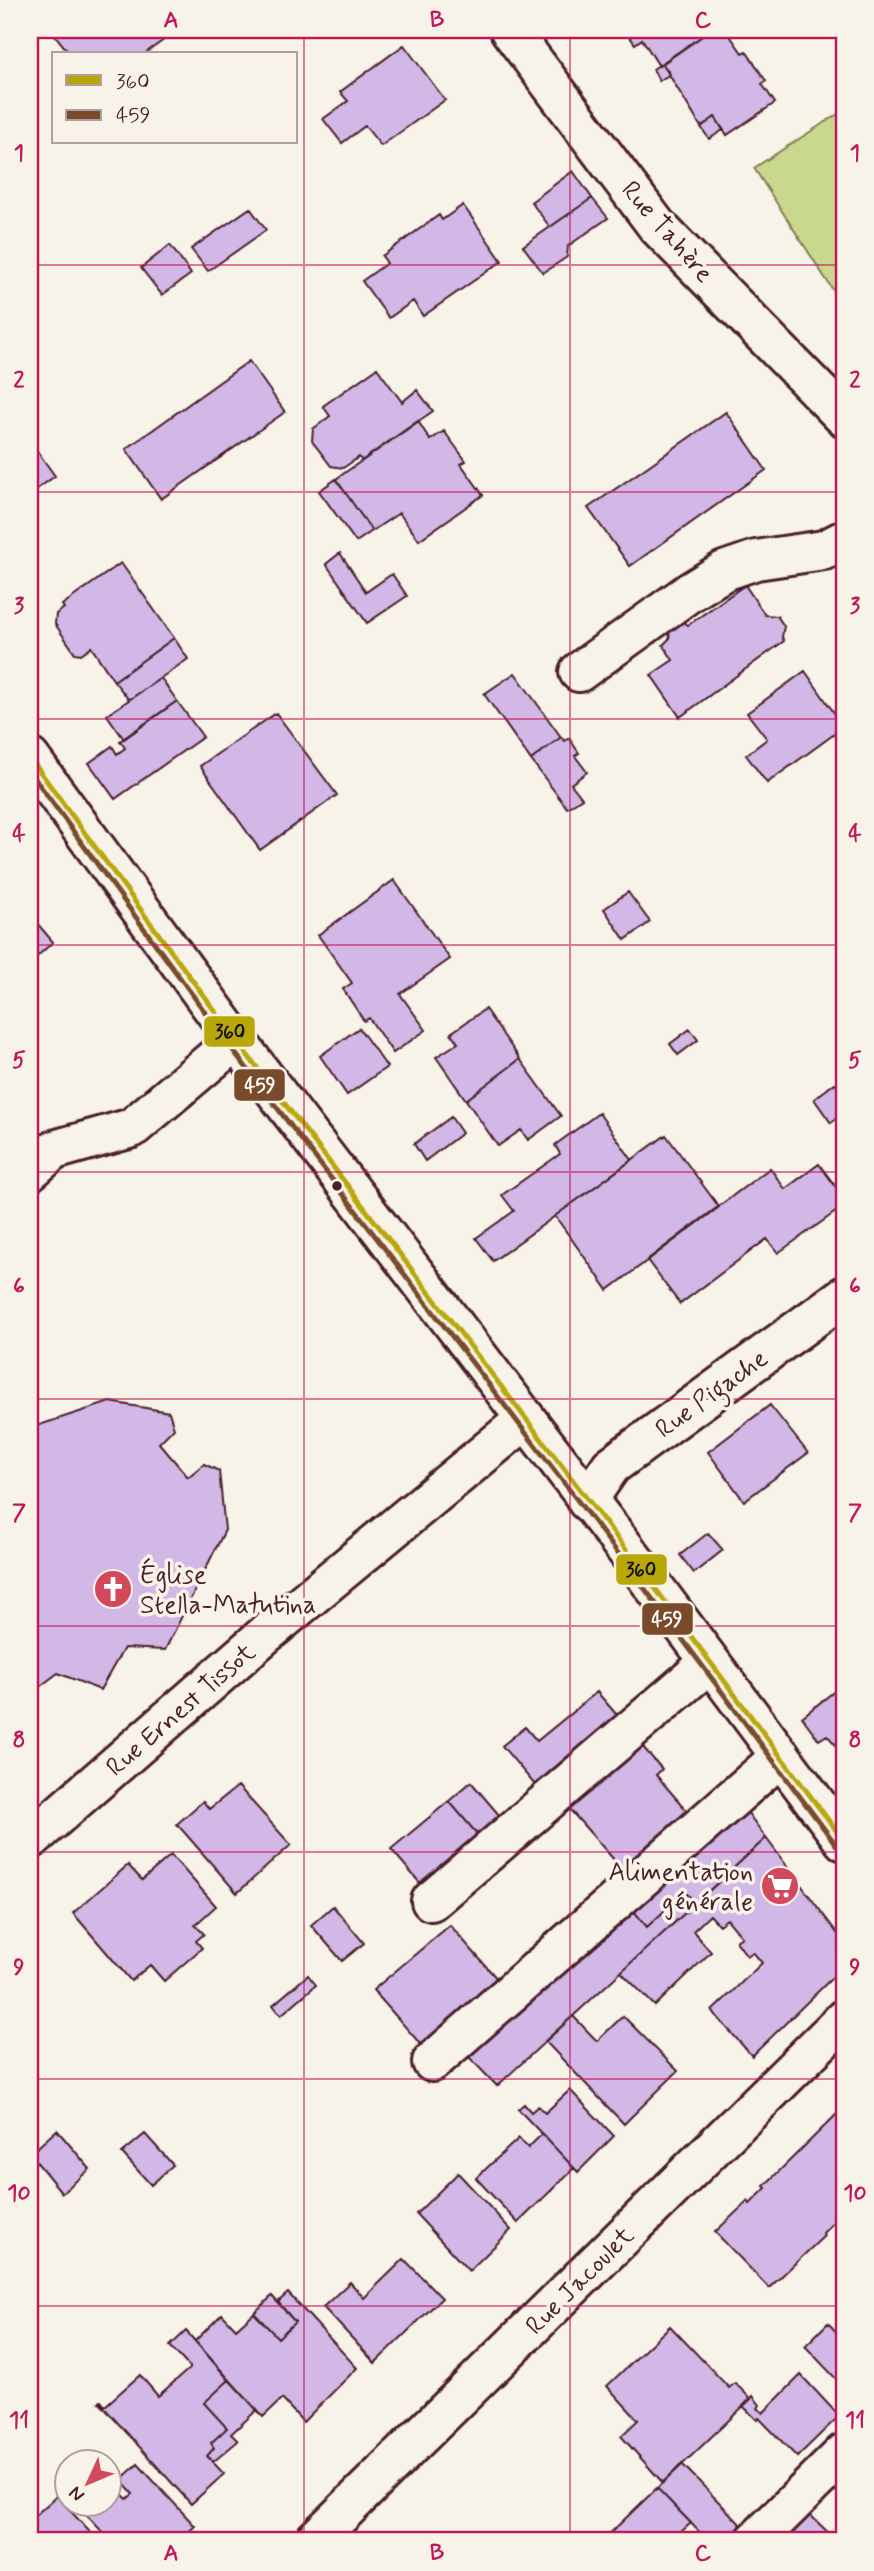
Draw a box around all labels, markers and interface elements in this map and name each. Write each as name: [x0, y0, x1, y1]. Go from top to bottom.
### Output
text: A: [163, 6, 179, 36]
text: B: [430, 6, 445, 36]
text: C: [695, 6, 712, 36]
legend: [52, 52, 298, 144]
text: 360: [116, 68, 150, 96]
text: 459: [116, 102, 150, 130]
text: 1: [14, 139, 24, 169]
text: 1: [850, 139, 860, 169]
street label: Rue Tahère: [613, 174, 720, 291]
text: 2: [13, 366, 25, 396]
text: 2: [849, 366, 861, 396]
text: 3: [14, 592, 25, 622]
text: 3: [850, 592, 861, 622]
text: 4: [12, 819, 26, 849]
text: 4: [848, 819, 862, 849]
line badge: 360: [203, 1015, 256, 1048]
text: 360: [215, 1020, 245, 1045]
text: 5: [12, 1046, 26, 1076]
text: 5: [848, 1046, 862, 1076]
line badge: 459: [233, 1068, 286, 1102]
text: 459: [244, 1074, 276, 1099]
unlabelled marker: [330, 1179, 344, 1193]
text: 6: [13, 1272, 25, 1302]
text: 6: [849, 1272, 861, 1302]
street label: Rue Pigache: [649, 1342, 777, 1449]
text: 7: [12, 1499, 26, 1529]
text: 7: [848, 1499, 862, 1529]
line badge: 360: [615, 1553, 668, 1586]
place label: Église Stella-Matutina: [140, 1557, 316, 1623]
text: 360: [626, 1558, 656, 1583]
church icon: Église Stella-Matutina: [92, 1568, 134, 1610]
line badge: 459: [641, 1602, 694, 1636]
text: 459: [651, 1608, 683, 1633]
street label: Rue Ernest Tissot: [100, 1636, 263, 1785]
text: 8: [13, 1726, 25, 1756]
text: 8: [849, 1726, 861, 1756]
place label: Alimentation générale: [609, 1856, 753, 1920]
supermarket icon: Alimentation générale: [759, 1865, 801, 1907]
text: 9: [13, 1953, 25, 1983]
text: 9: [849, 1953, 861, 1983]
text: 10: [7, 2179, 31, 2209]
text: 10: [843, 2179, 867, 2209]
street label: Rue Jacoulet: [519, 2220, 642, 2343]
text: 11: [9, 2406, 29, 2436]
text: 11: [845, 2406, 865, 2436]
north arrow: [52, 2448, 122, 2518]
text: N: [63, 2481, 90, 2507]
text: A: [163, 2539, 179, 2569]
text: B: [430, 2539, 445, 2569]
text: C: [695, 2539, 712, 2569]

